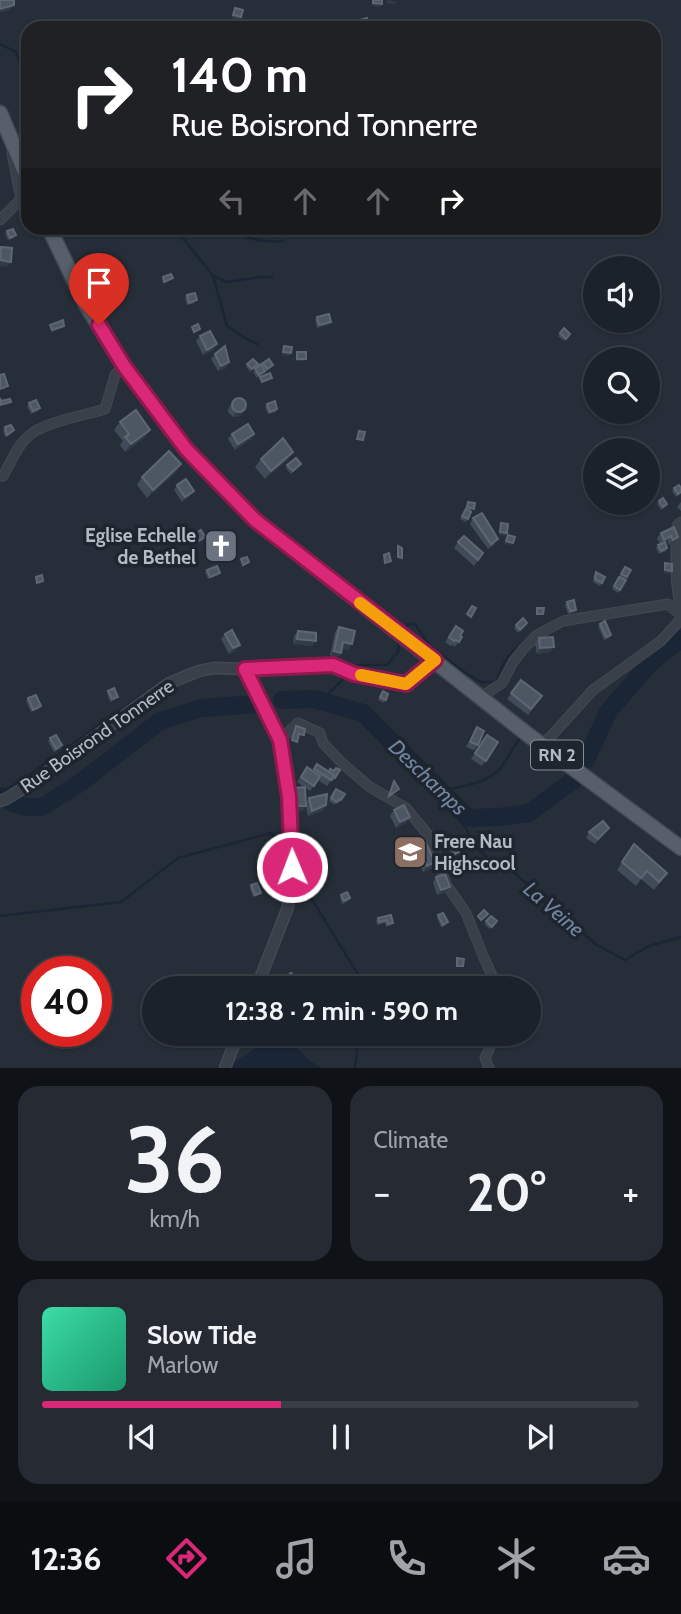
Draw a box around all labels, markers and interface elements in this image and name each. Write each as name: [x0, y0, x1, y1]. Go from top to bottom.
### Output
text: 140 m: [171, 45, 308, 104]
icon: right: [56, 49, 147, 140]
text: Rue Boisrond Tonnerre: [171, 105, 478, 144]
icon: left: [213, 182, 251, 220]
icon: ahead: [286, 182, 324, 220]
icon: ahead: [359, 182, 397, 220]
icon: right: [432, 182, 470, 220]
pin: [69, 253, 129, 325]
map controls: [583, 256, 660, 515]
button: sound: [583, 256, 660, 333]
icon: arrive: [80, 264, 118, 302]
button: search: [583, 347, 660, 424]
button: layers: [583, 438, 660, 515]
place label: Eglise Echelle de Bethel: [85, 524, 196, 569]
church icon: Eglise Echelle de Bethel: [202, 527, 240, 565]
street label: Rue Boisrond Tonnerre: [16, 674, 178, 798]
water label: Deschamps: [384, 734, 472, 820]
road number: RN 2: [531, 740, 583, 770]
position arrow: [255, 830, 329, 904]
place label: Frere Nau Highscool: [434, 830, 516, 875]
school or university icon: Frere Nau Highscool: [391, 833, 429, 871]
water label: La Veine: [519, 876, 589, 942]
speed limit sign: 40: [21, 956, 112, 1047]
text: 12:38 · 2 min · 590 m: [225, 995, 458, 1027]
text: 36: [125, 1104, 225, 1215]
text: Climate: [374, 1126, 448, 1154]
text: 20°: [467, 1161, 546, 1224]
text: −: [374, 1169, 390, 1216]
text: +: [622, 1169, 639, 1216]
text: km/h: [150, 1205, 200, 1233]
text: Slow Tide: [147, 1319, 257, 1351]
text: Marlow: [147, 1351, 218, 1379]
icon: previous: [123, 1418, 161, 1456]
icon: pause: [322, 1418, 360, 1456]
icon: next: [521, 1418, 559, 1456]
icon: directions: [162, 1534, 211, 1583]
icon: music: [272, 1534, 321, 1583]
icon: phone: [382, 1534, 431, 1583]
icon: climate: [492, 1534, 541, 1583]
icon: car: [602, 1534, 651, 1583]
text: 12:36: [30, 1539, 101, 1578]

